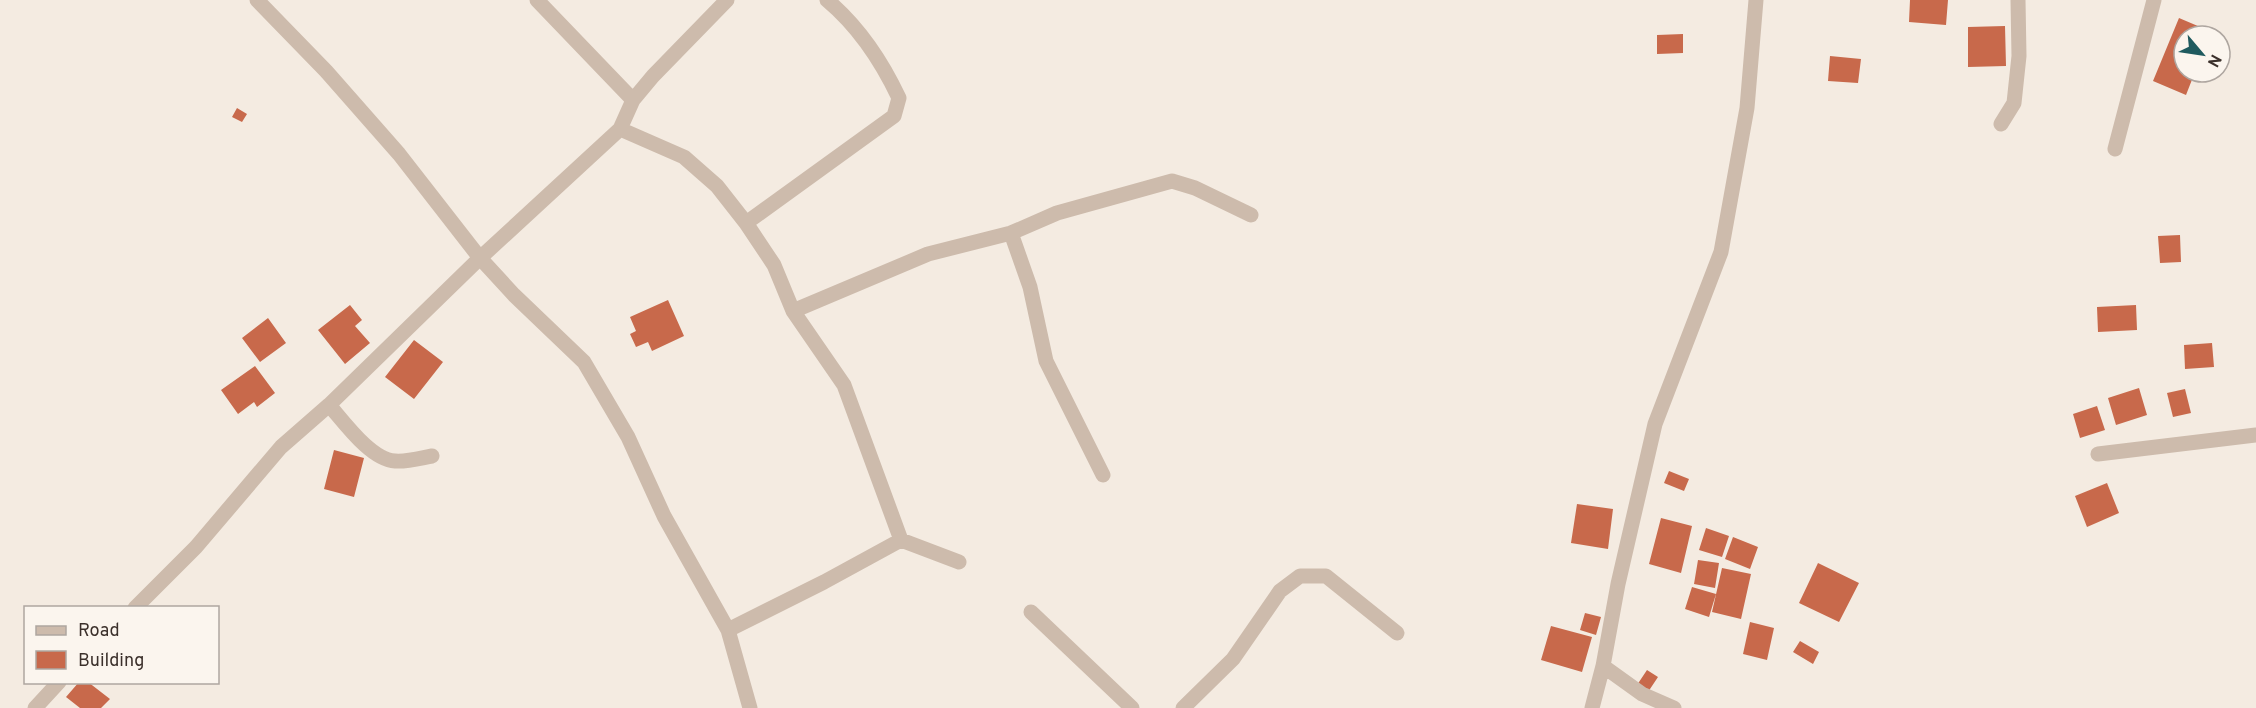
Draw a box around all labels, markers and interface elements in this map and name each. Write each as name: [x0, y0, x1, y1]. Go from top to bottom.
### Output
north arrow: [2172, 24, 2232, 84]
text: N: [2202, 50, 2225, 70]
legend: [24, 606, 219, 684]
text: Road: [78, 620, 120, 643]
text: Building: [78, 650, 144, 673]

